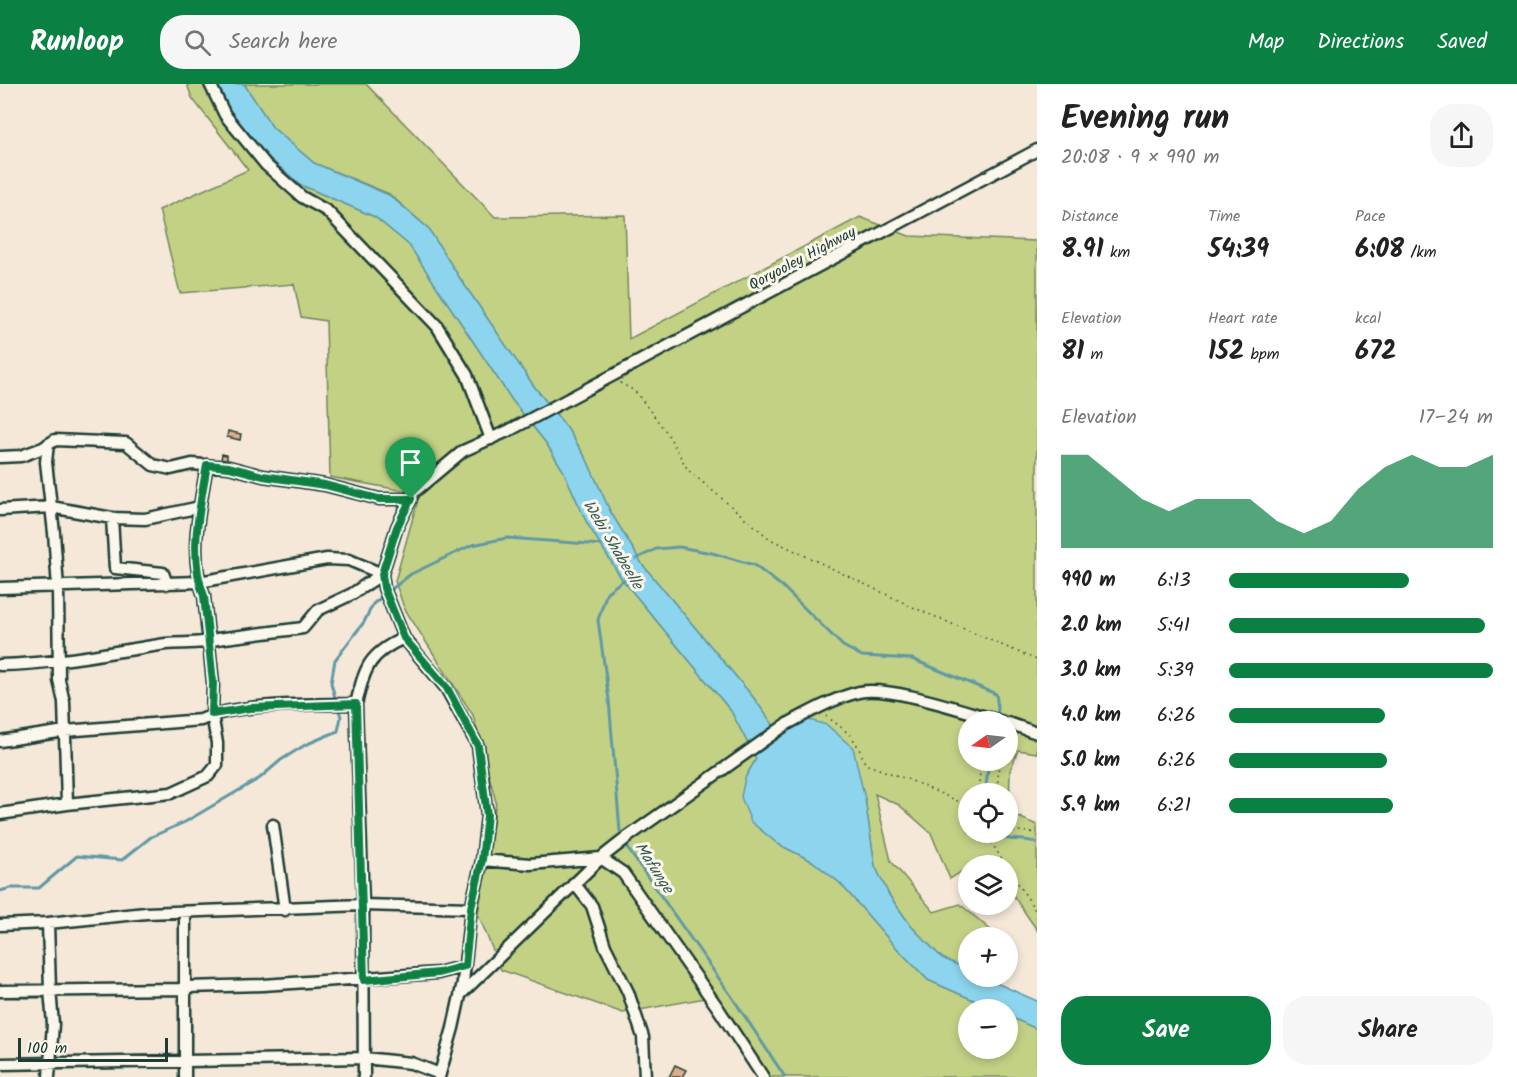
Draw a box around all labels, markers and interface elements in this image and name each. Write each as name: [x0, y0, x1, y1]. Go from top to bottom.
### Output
search box: [160, 15, 580, 69]
text: Runloop: [30, 20, 124, 65]
text: Search here: [229, 25, 337, 60]
icon: search: [181, 26, 214, 59]
text: Map: [1248, 26, 1284, 59]
text: Directions: [1317, 26, 1404, 59]
text: Saved: [1437, 26, 1487, 59]
text: Evening run: [1061, 93, 1229, 146]
button: share: [1430, 104, 1493, 167]
text: 20:08 · 9 × 990 m: [1061, 142, 1219, 174]
text: Distance: [1061, 204, 1119, 229]
text: Time: [1208, 204, 1240, 229]
text: Pace: [1355, 204, 1386, 229]
street label: Qoryooley Highway: [745, 220, 861, 297]
text: 8.91: [1061, 229, 1104, 271]
text: 54:39: [1208, 229, 1269, 271]
text: 6:08: [1355, 229, 1404, 271]
text: km: [1104, 240, 1130, 265]
text: /km: [1404, 240, 1437, 265]
text: Elevation: [1061, 306, 1122, 331]
text: Heart rate: [1208, 306, 1278, 331]
text: kcal: [1355, 306, 1381, 331]
text: 81: [1061, 331, 1084, 373]
text: 152: [1208, 331, 1244, 373]
text: 672: [1355, 331, 1397, 373]
text: m: [1084, 342, 1103, 367]
text: bpm: [1244, 342, 1279, 367]
text: Elevation: [1061, 402, 1137, 434]
text: 17–24 m: [1419, 402, 1493, 434]
pin: [385, 437, 436, 499]
icon: arrive: [394, 446, 427, 479]
water label: Webi Shabeelle: [576, 495, 650, 596]
text: 990 m: [1061, 565, 1116, 597]
text: 6:13: [1157, 565, 1191, 597]
text: 2.0 km: [1061, 610, 1122, 642]
text: 5:41: [1157, 610, 1190, 642]
text: 3.0 km: [1061, 655, 1121, 687]
text: 5:39: [1157, 655, 1194, 687]
text: 4.0 km: [1061, 700, 1121, 732]
text: 6:26: [1157, 700, 1196, 732]
north arrow: [958, 711, 1018, 771]
map controls: [958, 711, 1018, 1059]
text: 5.0 km: [1061, 745, 1120, 777]
text: 6:26: [1157, 745, 1196, 777]
button: locate: [958, 783, 1018, 843]
text: 5.9 km: [1061, 790, 1120, 822]
text: 6:21: [1157, 790, 1191, 822]
water label: Mafunge: [628, 837, 681, 900]
button: layers: [958, 855, 1018, 915]
button: +: [958, 927, 1018, 987]
button: Save: [1061, 996, 1271, 1065]
button: Share: [1283, 996, 1493, 1065]
button: −: [958, 999, 1018, 1059]
scale bar: [18, 1035, 168, 1062]
text: 100 m: [27, 1036, 67, 1061]

